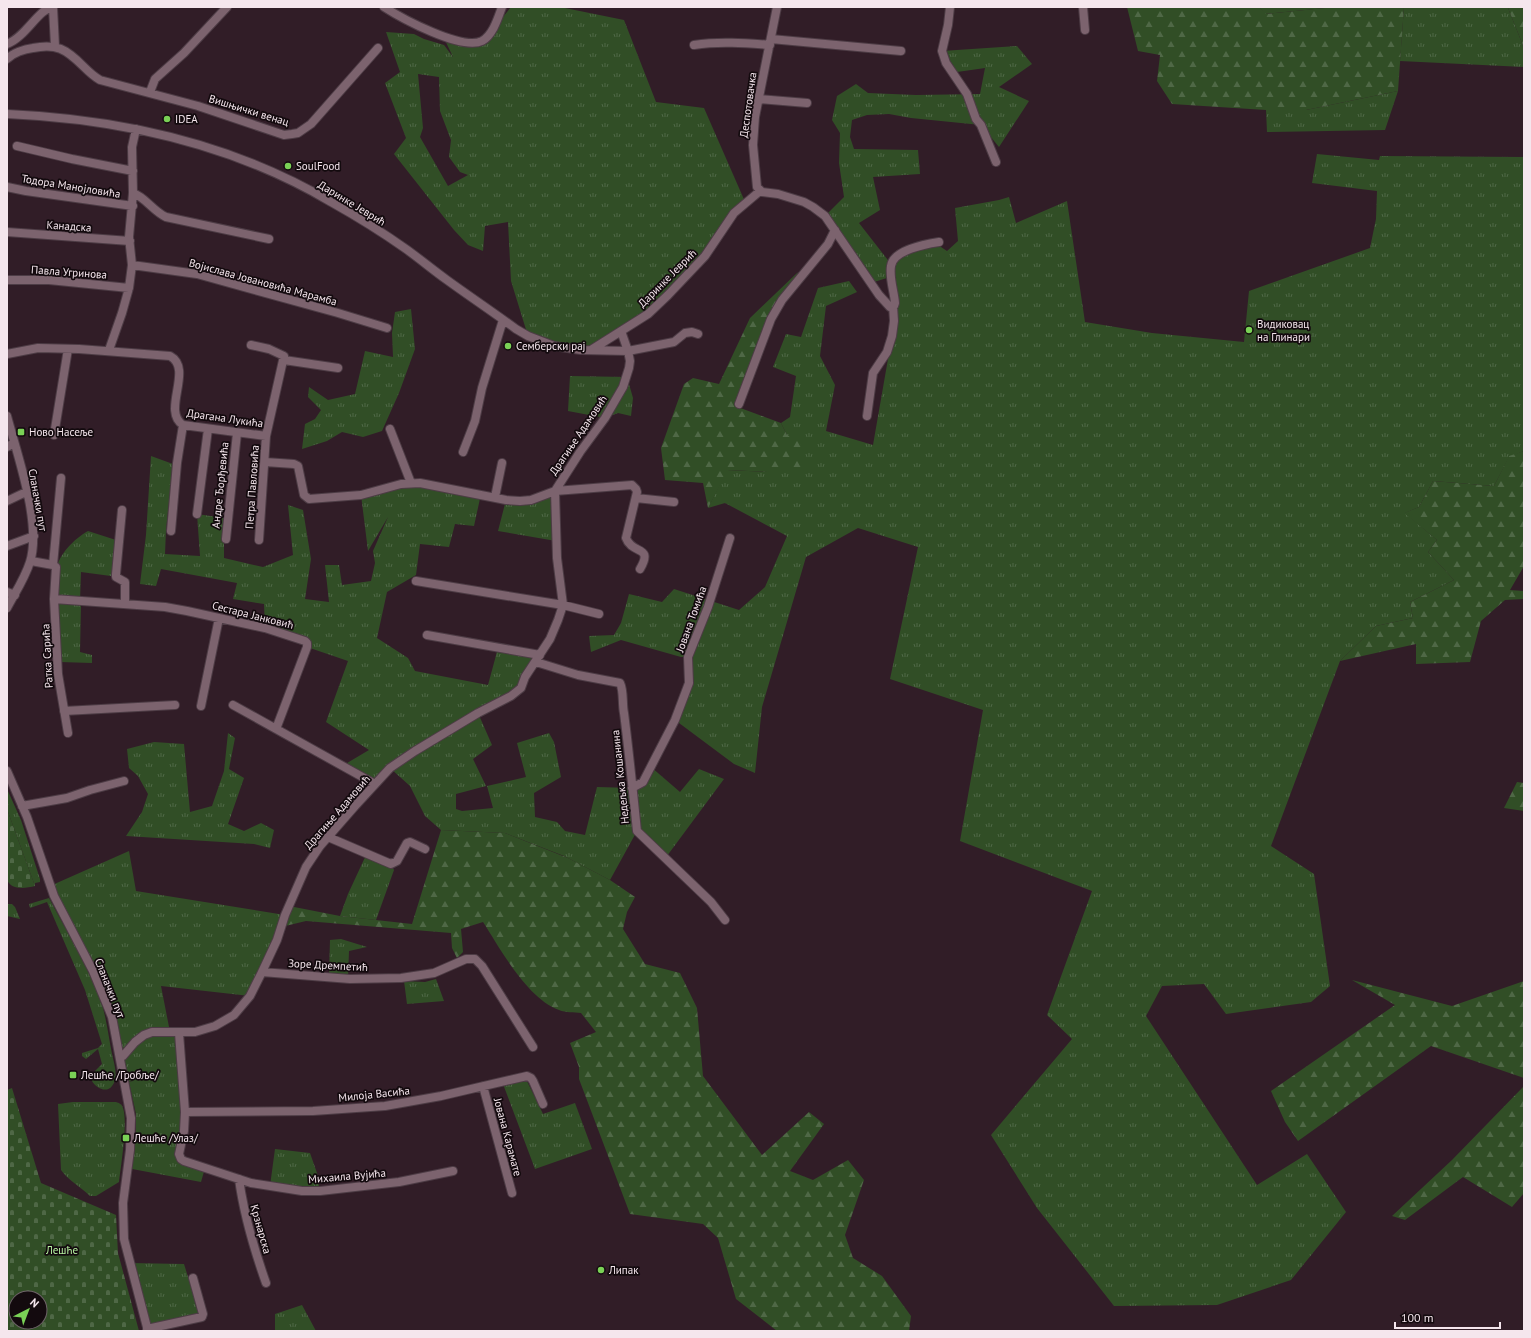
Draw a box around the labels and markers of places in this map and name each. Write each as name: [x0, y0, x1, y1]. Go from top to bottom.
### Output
place label: IDEA: [175, 112, 198, 126]
marker: IDEA: [162, 114, 172, 124]
place label: SoulFood: [296, 159, 340, 173]
marker: SoulFood: [283, 161, 293, 171]
place label: Видиковац на Глинари: [1257, 317, 1310, 344]
marker: Видиковац на Глинари: [1244, 325, 1254, 335]
place label: Семберски рај: [516, 339, 586, 353]
marker: Семберски рај: [503, 341, 513, 351]
place label: Ново Насеље: [29, 425, 93, 439]
marker: Ново Насеље: [16, 427, 26, 437]
place label: Лешће /Гробље/: [80, 1068, 160, 1082]
marker: Лешће /Гробље/: [68, 1070, 78, 1080]
place label: Лешће /Улаз/: [133, 1131, 199, 1145]
marker: Лешће /Улаз/: [121, 1133, 131, 1143]
place label: Липак: [608, 1263, 639, 1277]
marker: Липак: [596, 1265, 606, 1275]

